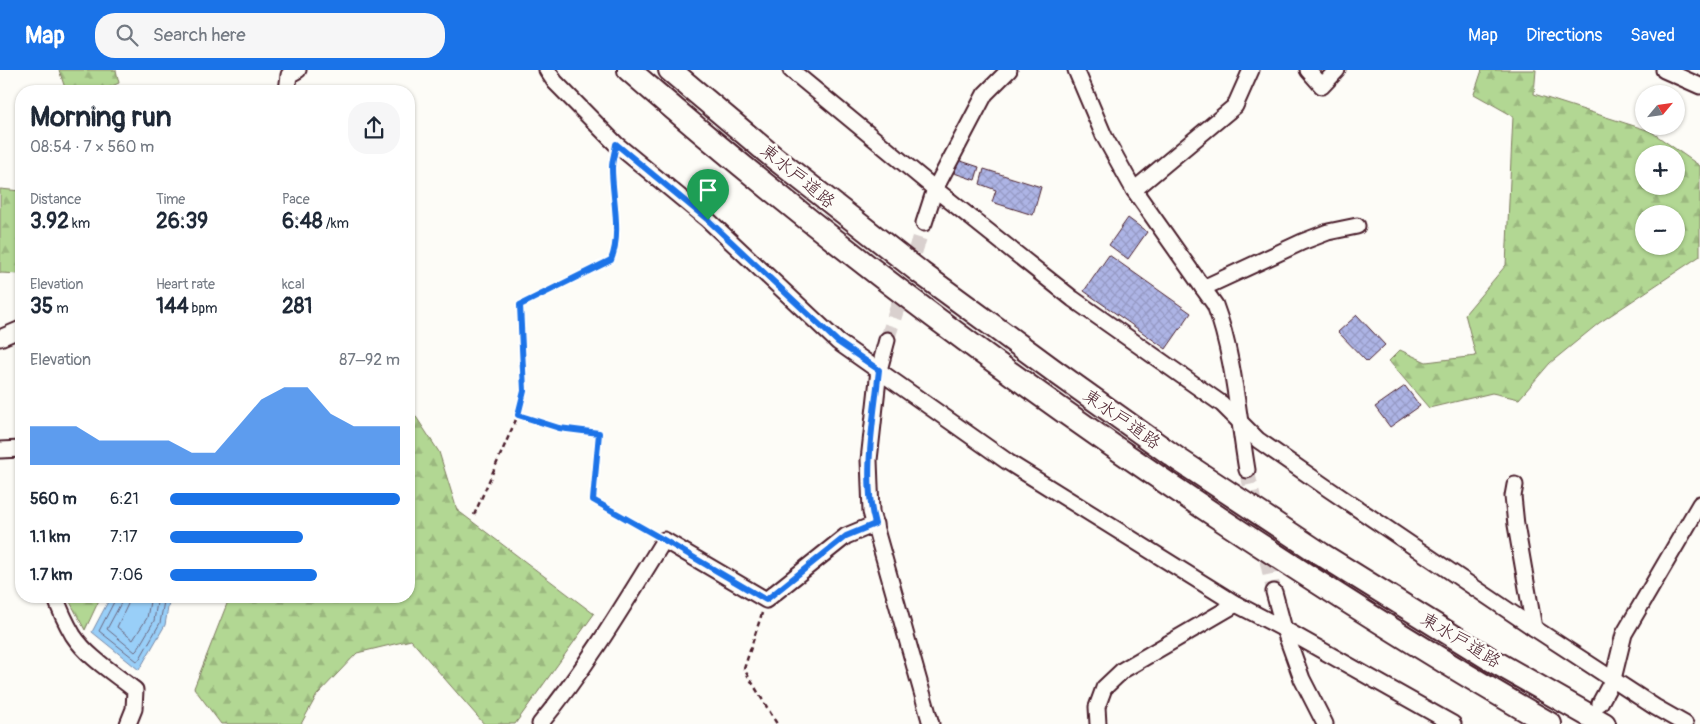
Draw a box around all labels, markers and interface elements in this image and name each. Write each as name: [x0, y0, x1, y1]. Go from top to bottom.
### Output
search box: [95, 13, 445, 58]
text: Map: [25, 21, 65, 50]
icon: search: [113, 21, 141, 49]
text: Search here: [153, 23, 246, 47]
text: Map: [1468, 24, 1498, 47]
text: Directions: [1526, 24, 1602, 47]
text: Saved: [1630, 24, 1675, 47]
north arrow: [1635, 85, 1685, 135]
map controls: [1635, 85, 1685, 255]
text: Morning run: [30, 100, 172, 135]
button: share: [348, 102, 400, 154]
text: 08:54 · 7 × 560 m: [30, 137, 154, 157]
street label: 東水戸道路: [755, 139, 840, 214]
button: +: [1635, 145, 1685, 195]
pin: [687, 169, 729, 220]
icon: arrive: [694, 176, 722, 204]
text: Distance: [30, 191, 81, 208]
text: Time: [156, 191, 185, 208]
text: Pace: [282, 191, 310, 208]
button: −: [1635, 205, 1685, 255]
text: 3.92: [30, 208, 69, 235]
text: 26:39: [156, 208, 208, 235]
text: 6:48: [282, 208, 323, 235]
text: km: [69, 215, 90, 232]
text: /km: [323, 215, 349, 232]
text: Elevation: [30, 276, 83, 293]
text: Heart rate: [156, 276, 215, 293]
text: kcal: [282, 276, 305, 293]
text: 35: [30, 293, 53, 320]
text: 144: [156, 293, 189, 320]
text: 281: [282, 293, 313, 320]
text: m: [53, 300, 69, 317]
text: bpm: [189, 300, 218, 317]
text: Elevation: [30, 350, 91, 370]
text: 87–92 m: [339, 350, 400, 370]
street label: 東水戸道路: [1078, 384, 1165, 455]
text: 560 m: [30, 489, 77, 509]
text: 6:21: [110, 489, 139, 509]
text: 1.1 km: [30, 527, 70, 547]
text: 7:17: [110, 527, 137, 547]
text: 1.7 km: [30, 565, 73, 585]
text: 7:06: [110, 565, 143, 585]
street label: 東水戸道路: [1416, 607, 1505, 673]

